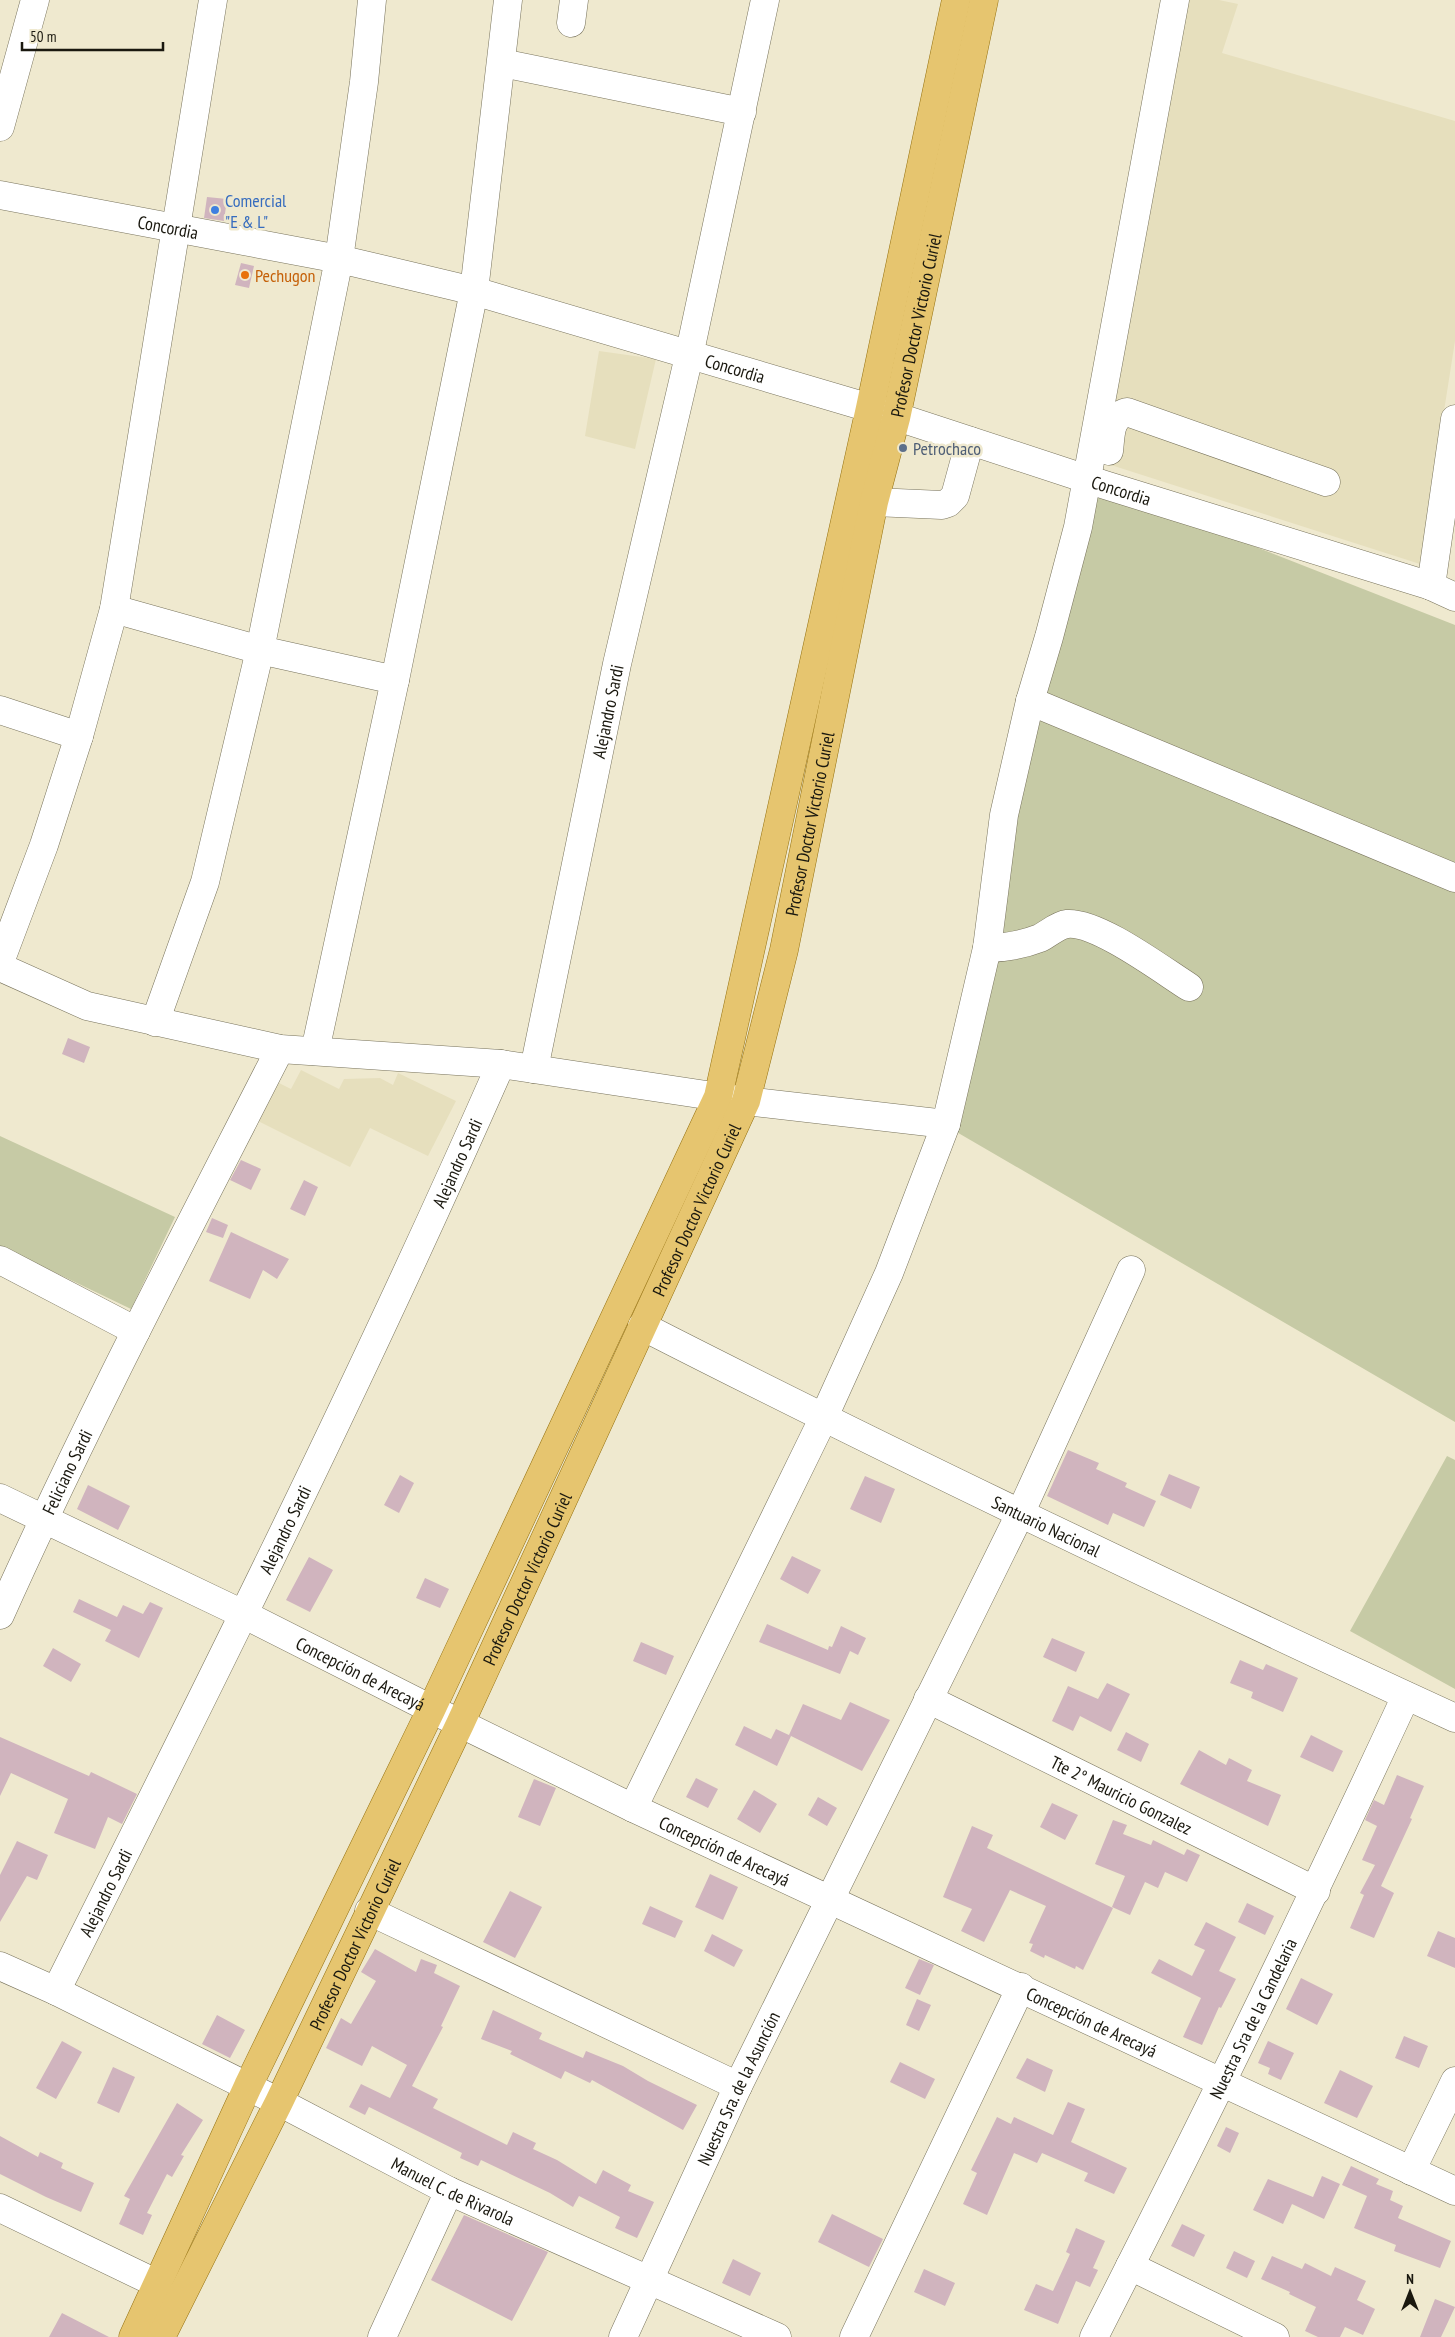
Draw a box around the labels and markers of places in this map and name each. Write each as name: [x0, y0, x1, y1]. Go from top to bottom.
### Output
place label: Comercial "E & L": [225, 189, 287, 233]
marker: Comercial "E & L": [209, 204, 221, 216]
place label: Pechugon: [255, 264, 315, 287]
marker: Pechugon: [239, 269, 251, 281]
place label: Petrochaco: [913, 437, 981, 460]
marker: Petrochaco: [897, 442, 909, 454]

